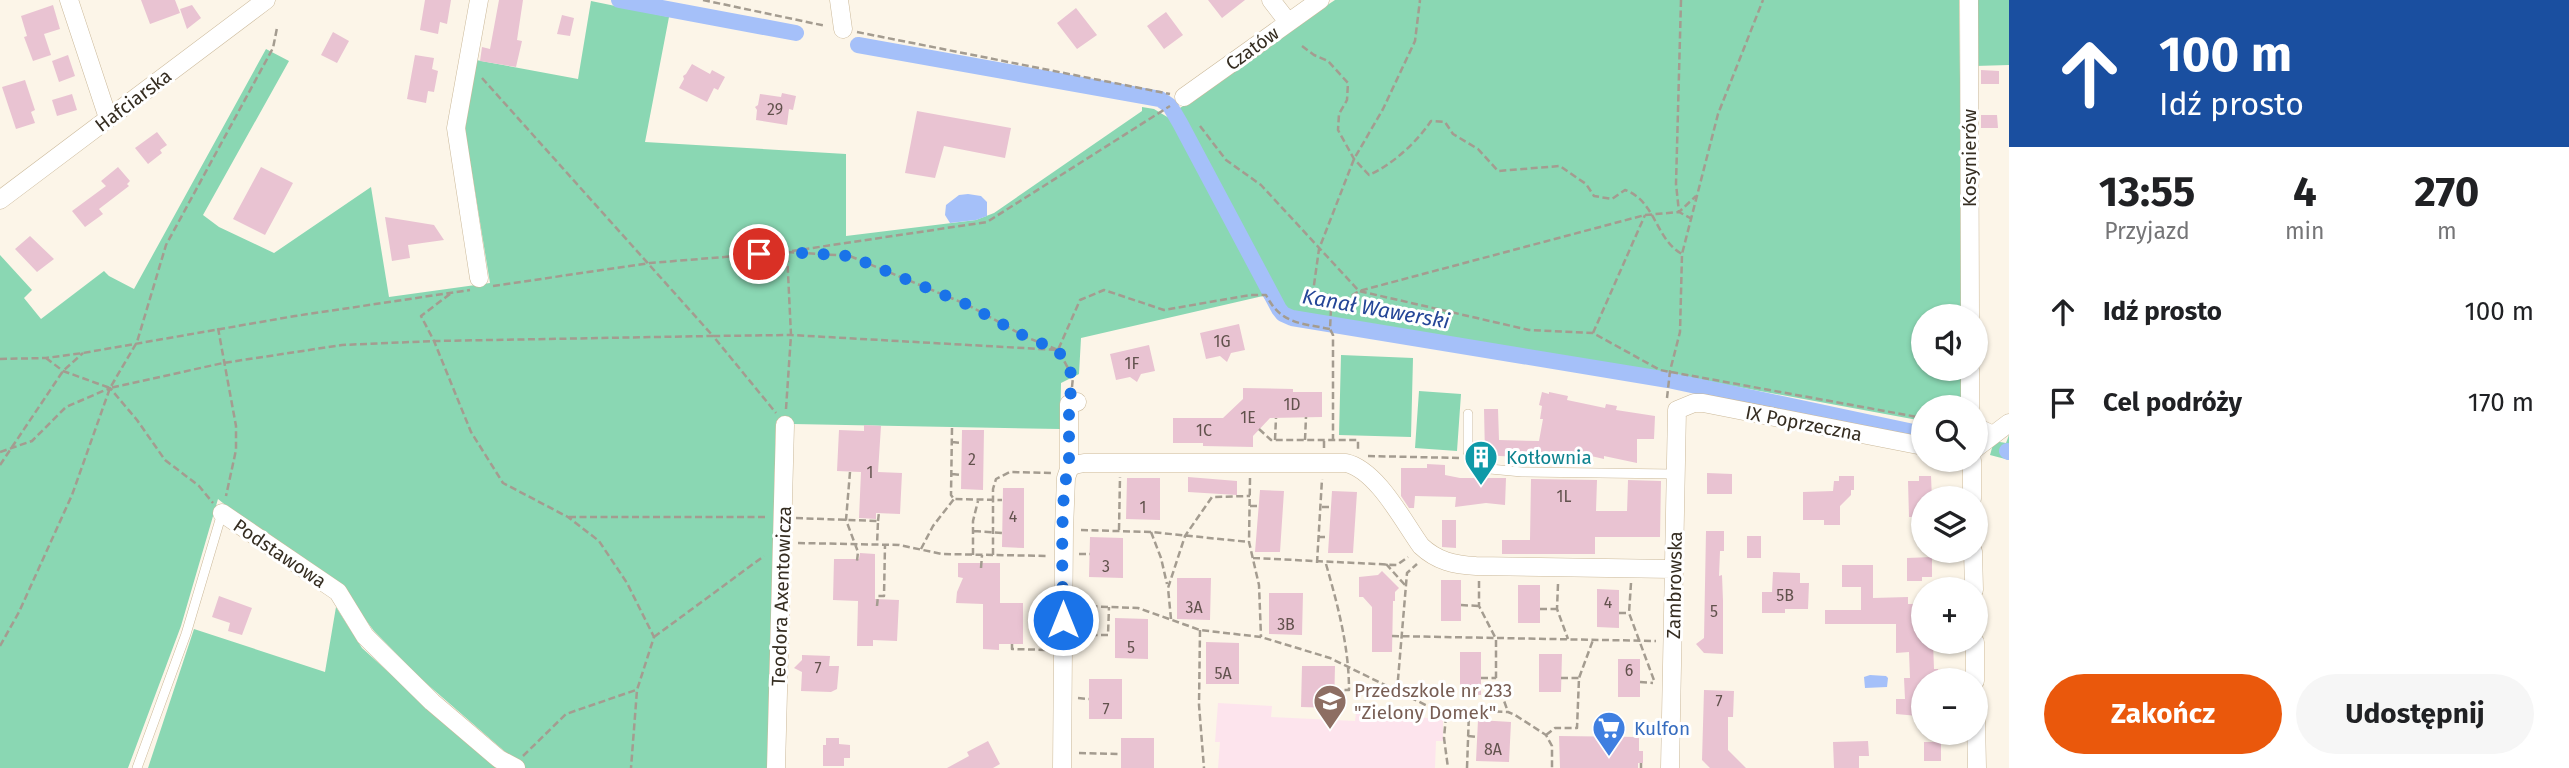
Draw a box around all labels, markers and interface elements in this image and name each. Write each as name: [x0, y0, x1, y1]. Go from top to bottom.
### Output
street label: Czatów: [1221, 21, 1284, 75]
text: 100 m: [2159, 25, 2292, 84]
icon: ahead: [2044, 28, 2135, 119]
street label: Hafciarska: [90, 64, 176, 137]
text: Idź prosto: [2159, 85, 2304, 123]
house number: 29: [767, 100, 783, 119]
street label: Kosynierów: [1958, 108, 1981, 207]
text: 13:55: [2099, 167, 2195, 217]
text: 4: [2293, 167, 2317, 217]
text: 270: [2414, 167, 2479, 217]
text: Przyjazd: [2104, 217, 2190, 245]
text: min: [2285, 217, 2325, 245]
text: m: [2437, 217, 2457, 245]
pin: [729, 224, 789, 284]
icon: arrive: [740, 235, 778, 273]
water label: Kanał Wawerski: [1300, 283, 1452, 335]
icon: ahead: [2044, 293, 2082, 331]
text: Idź prosto: [2103, 296, 2222, 327]
text: 100 m: [2465, 296, 2534, 327]
map controls: [1911, 304, 1988, 745]
button: sound: [1911, 304, 1988, 381]
house number: 1G: [1213, 332, 1231, 351]
house number: 1F: [1125, 354, 1140, 373]
icon: arrive: [2044, 384, 2082, 422]
text: Cel podróży: [2103, 387, 2242, 418]
text: 170 m: [2468, 387, 2534, 418]
house number: 1D: [1283, 395, 1301, 414]
button: search: [1911, 395, 1988, 472]
street label: IX Poprzeczna: [1744, 401, 1864, 446]
house number: 1E: [1240, 408, 1256, 427]
house number: 1C: [1196, 421, 1212, 440]
building icon: Kotłownia: [1462, 438, 1500, 487]
place label: Kotłownia: [1506, 446, 1592, 469]
house number: 2: [968, 450, 976, 469]
house number: 1: [867, 463, 873, 482]
button: layers: [1911, 486, 1988, 563]
house number: 1L: [1557, 487, 1571, 506]
house number: 1: [1140, 498, 1146, 517]
street label: Teodora Axentowicza: [767, 506, 796, 686]
house number: 4: [1009, 507, 1018, 526]
street label: Podstawowa: [229, 514, 331, 593]
street label: Zambrowska: [1662, 531, 1687, 639]
house number: 3: [1102, 557, 1110, 576]
button: +: [1911, 577, 1988, 654]
position arrow: [1026, 583, 1100, 657]
house number: 5B: [1776, 586, 1794, 605]
house number: 4: [1604, 593, 1613, 612]
house number: 3A: [1185, 598, 1203, 617]
house number: 5: [1710, 602, 1718, 621]
house number: 3B: [1277, 615, 1295, 634]
house number: 5: [1127, 638, 1135, 657]
house number: 7: [814, 659, 822, 678]
house number: 6: [1625, 661, 1633, 680]
house number: 5A: [1214, 664, 1232, 683]
button: −: [1911, 668, 1988, 745]
button: Zakończ: [2044, 674, 2282, 754]
button: Udostępnij: [2296, 674, 2534, 754]
place label: Przedszkole nr 233 "Zielony Domek": [1354, 679, 1512, 724]
school or university icon: Przedszkole nr 233 "Zielony Domek": [1311, 682, 1349, 731]
house number: 7: [1715, 692, 1723, 711]
house number: 7: [1102, 700, 1110, 719]
supermarket icon: Kulfon: [1590, 709, 1628, 758]
place label: Kulfon: [1634, 717, 1690, 740]
house number: 8A: [1484, 740, 1503, 759]

